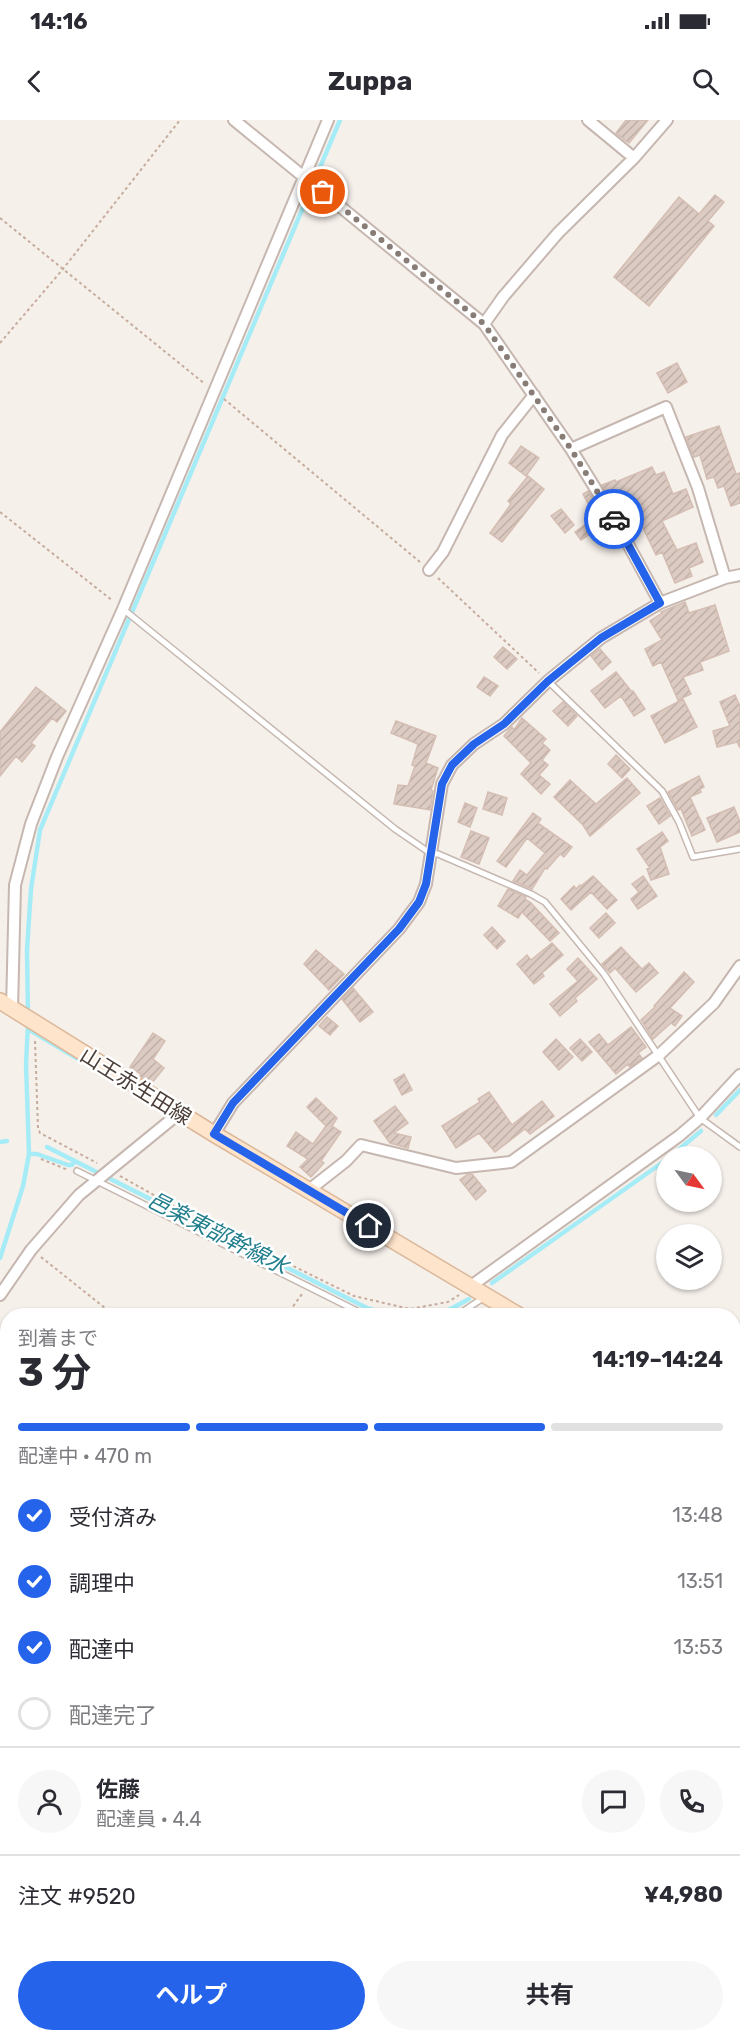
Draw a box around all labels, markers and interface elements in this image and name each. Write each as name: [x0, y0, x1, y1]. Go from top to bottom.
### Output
text: 14:16: [30, 8, 88, 35]
icon: back: [18, 65, 51, 98]
text: Zuppa: [328, 65, 412, 97]
icon: search: [689, 65, 722, 98]
pin: [297, 166, 348, 217]
icon: bag: [306, 175, 339, 208]
courier: [584, 489, 644, 549]
icon: car: [598, 503, 631, 536]
street label: 山王赤生田線: [76, 1042, 196, 1130]
north arrow: [656, 1146, 722, 1212]
map controls: [656, 1146, 722, 1290]
water label: 邑楽東部幹線水: [143, 1186, 295, 1281]
pin: [343, 1200, 394, 1251]
icon: home: [352, 1209, 385, 1242]
button: layers: [656, 1224, 722, 1290]
text: 到着まで: [18, 1326, 98, 1350]
text: 14:19–14:24: [592, 1346, 723, 1373]
text: 3 分: [18, 1350, 91, 1396]
text: 配達中 · 470 m: [18, 1444, 152, 1468]
icon: check: [18, 1499, 51, 1532]
text: 13:48: [672, 1503, 723, 1527]
text: 受付済み: [69, 1504, 157, 1531]
icon: check: [18, 1565, 51, 1598]
text: 13:51: [677, 1569, 723, 1593]
text: 調理中: [69, 1570, 135, 1597]
icon: check: [18, 1631, 51, 1664]
text: 13:53: [673, 1635, 723, 1659]
text: 配達中: [69, 1636, 135, 1663]
text: 配達完了: [69, 1702, 157, 1729]
button: person: [18, 1770, 81, 1833]
button: chat: [582, 1770, 645, 1833]
button: phone: [660, 1770, 723, 1833]
text: 佐藤: [96, 1776, 140, 1803]
text: 配達員 · 4.4: [96, 1807, 202, 1831]
text: ¥4,980: [644, 1881, 723, 1908]
text: 注文 #9520: [18, 1883, 136, 1910]
button: ヘルプ: [18, 1961, 365, 2030]
button: 共有: [377, 1961, 723, 2030]

